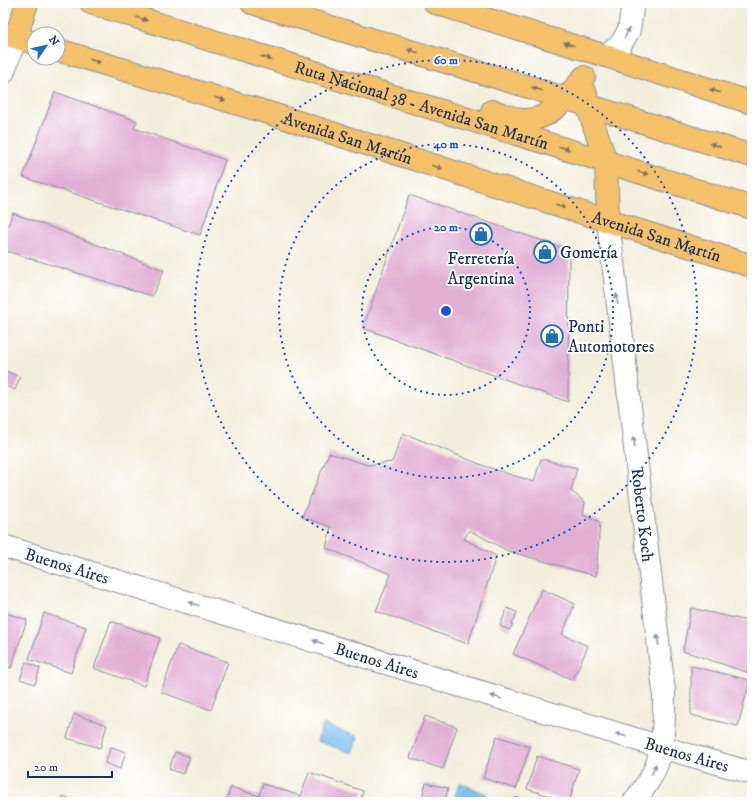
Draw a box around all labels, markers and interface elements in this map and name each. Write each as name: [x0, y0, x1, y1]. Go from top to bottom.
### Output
one-way arrow: [136, 16, 148, 22]
north arrow: [26, 26, 66, 66]
one-way arrow: [624, 28, 630, 39]
text: N: [45, 33, 62, 49]
one-way arrow: [563, 41, 575, 47]
one-way arrow: [406, 48, 418, 54]
text: 60 m: [434, 53, 458, 68]
one-way arrow: [260, 55, 272, 61]
street label: Ruta Nacional 38 - Avenida San Martín: [293, 57, 551, 153]
one-way arrow: [90, 58, 102, 64]
one-way arrow: [531, 86, 543, 92]
one-way arrow: [709, 88, 721, 94]
one-way arrow: [214, 96, 226, 102]
street label: Avenida San Martín: [281, 108, 415, 168]
text: 40 m: [433, 137, 458, 152]
one-way arrow: [708, 141, 720, 147]
one-way arrow: [558, 145, 570, 151]
one-way arrow: [432, 164, 444, 170]
one-way arrow: [638, 170, 650, 176]
one-way arrow: [556, 203, 568, 209]
street label: Avenida San Martín: [589, 207, 724, 268]
text: 20 m: [434, 220, 458, 235]
shop icon: Ferretería Argentina: [468, 221, 494, 247]
shop icon: Gomería: [532, 239, 558, 265]
place label: Gomería: [560, 242, 619, 264]
place label: Ferretería Argentina: [447, 248, 515, 290]
one-way arrow: [614, 293, 620, 305]
centre of rings: [439, 304, 453, 318]
place label: Ponti Automotores: [568, 316, 655, 358]
shop icon: Ponti Automotores: [539, 323, 565, 349]
one-way arrow: [631, 436, 637, 448]
street label: Roberto Koch: [626, 467, 659, 563]
street label: Buenos Aires: [22, 543, 112, 590]
one-way arrow: [188, 601, 200, 607]
one-way arrow: [655, 634, 661, 647]
street label: Buenos Aires: [332, 638, 422, 684]
one-way arrow: [312, 639, 324, 645]
one-way arrow: [490, 694, 502, 700]
one-way arrow: [614, 732, 626, 738]
street label: Buenos Aires: [642, 733, 732, 778]
scale bar: [28, 753, 112, 779]
text: 20 m: [34, 760, 58, 775]
one-way arrow: [651, 763, 657, 774]

